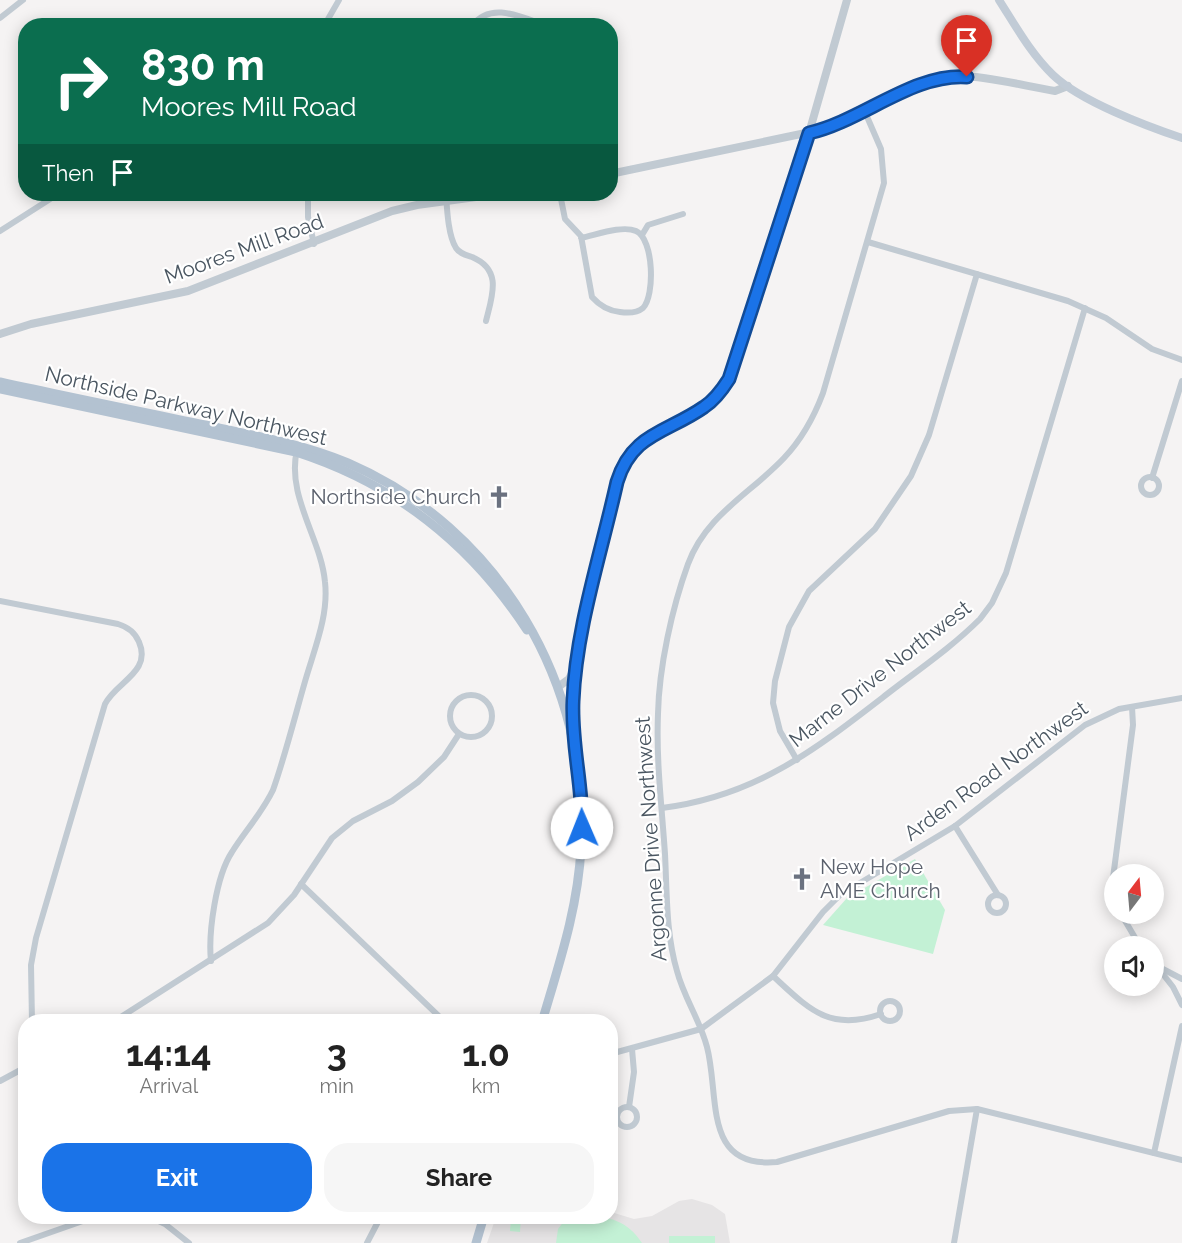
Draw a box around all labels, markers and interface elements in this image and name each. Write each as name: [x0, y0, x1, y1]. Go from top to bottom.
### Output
pin: [941, 15, 992, 77]
icon: arrive: [950, 24, 983, 57]
text: 830 m: [141, 41, 265, 90]
icon: right: [42, 42, 120, 120]
text: Moores Mill Road: [141, 91, 356, 122]
icon: arrive: [106, 156, 139, 189]
text: Then: [42, 160, 94, 186]
street label: Moores Mill Road: [161, 208, 327, 289]
street label: Northside Parkway Northwest: [43, 361, 330, 450]
place label: Northside Church: [310, 484, 481, 509]
church icon: Northside Church: [486, 484, 512, 510]
street label: Marne Drive Northwest: [784, 595, 976, 752]
street label: Arden Road Northwest: [899, 696, 1092, 846]
street label: Argonne Drive Northwest: [629, 716, 672, 962]
position arrow: [550, 796, 614, 860]
place label: New Hope AME Church: [820, 854, 941, 903]
north arrow: [1104, 864, 1164, 924]
map controls: [1104, 864, 1164, 996]
church icon: New Hope AME Church: [789, 866, 815, 892]
button: sound: [1104, 936, 1164, 996]
text: 14:14: [126, 1032, 212, 1074]
text: 3: [327, 1032, 347, 1074]
text: 1.0: [462, 1032, 510, 1074]
text: Arrival: [139, 1074, 198, 1098]
text: min: [320, 1074, 354, 1098]
text: km: [471, 1074, 500, 1098]
button: Exit: [42, 1143, 312, 1212]
button: Share: [324, 1143, 594, 1212]

